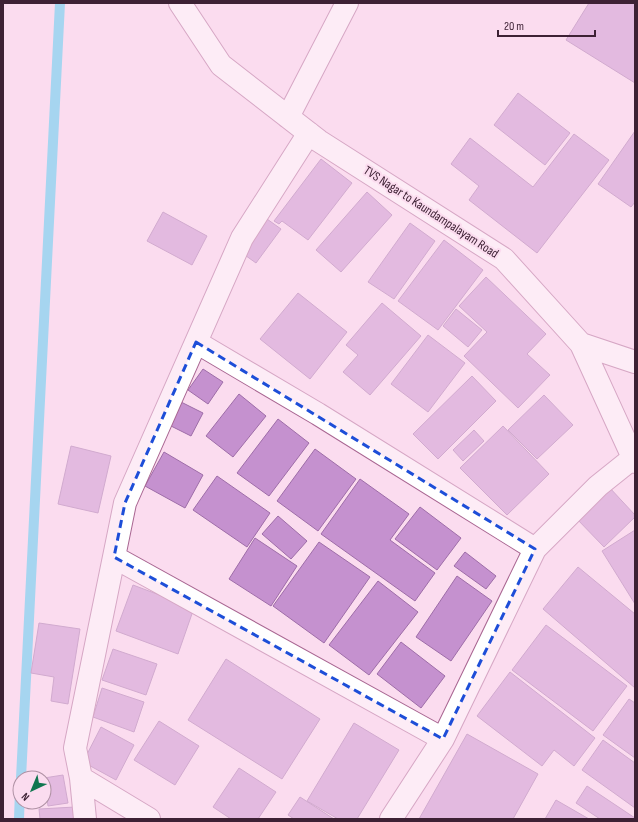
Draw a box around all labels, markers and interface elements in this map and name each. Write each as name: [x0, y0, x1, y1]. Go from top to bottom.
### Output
scale bar: [498, 12, 595, 38]
text: 20 m: [504, 19, 524, 34]
street label: TVS Nagar to Kaundampalayam Road: [360, 162, 502, 262]
north arrow: [12, 770, 52, 810]
text: N: [19, 790, 32, 804]

